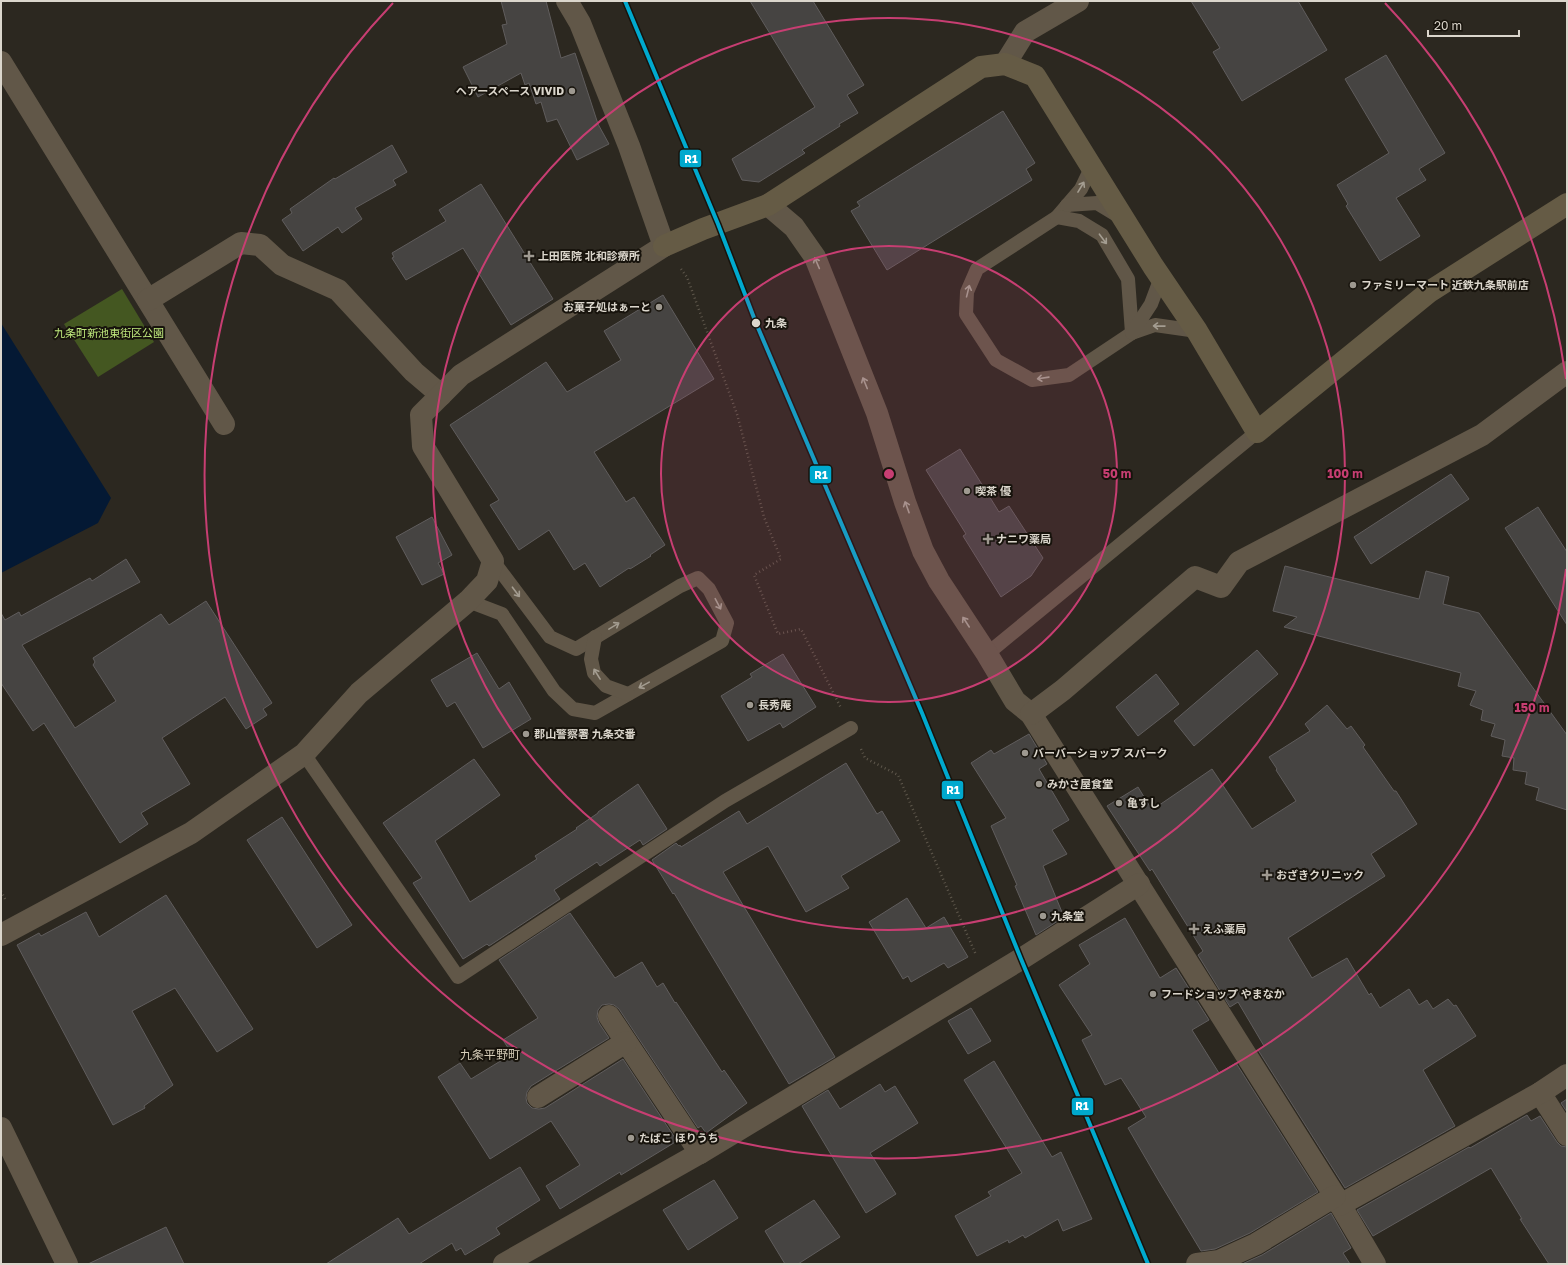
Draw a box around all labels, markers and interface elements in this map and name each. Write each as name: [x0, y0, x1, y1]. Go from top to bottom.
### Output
scale bar: [1428, 12, 1519, 38]
text: 20 m: [1434, 18, 1462, 33]
place label: ヘアースペース VIVID: [456, 84, 564, 97]
marker: ヘアースペース VIVID: [567, 86, 577, 96]
line badge: R1: [679, 149, 702, 168]
text: R1: [684, 152, 698, 165]
one-way arrow: [1077, 182, 1085, 193]
one-way arrow: [1099, 234, 1107, 245]
place label: 上田医院 北和診療所: [538, 249, 640, 262]
marker: 上田医院 北和診療所: [523, 250, 535, 262]
one-way arrow: [813, 257, 820, 269]
place label: ファミリーマート 近鉄九条駅前店: [1361, 278, 1529, 291]
marker: ファミリーマート 近鉄九条駅前店: [1348, 280, 1358, 290]
one-way arrow: [965, 285, 973, 298]
place label: お菓子処はぁーと: [563, 300, 651, 313]
marker: お菓子処はぁーと: [654, 302, 664, 312]
place label: 九条: [765, 316, 787, 329]
marker: 九条: [750, 317, 762, 329]
one-way arrow: [1153, 322, 1166, 330]
park label: 九条町新池東街区公園: [54, 326, 164, 339]
one-way arrow: [1037, 374, 1050, 382]
one-way arrow: [861, 378, 868, 390]
line badge: R1: [809, 465, 832, 484]
text: 50 m: [1103, 466, 1131, 481]
text: 100 m: [1327, 466, 1363, 481]
centre of rings: [882, 467, 896, 481]
text: R1: [814, 468, 828, 481]
place label: 喫茶 優: [975, 484, 1012, 497]
marker: 喫茶 優: [962, 486, 972, 496]
one-way arrow: [902, 501, 910, 513]
place label: ナニワ薬局: [996, 532, 1051, 545]
marker: ナニワ薬局: [983, 534, 993, 544]
one-way arrow: [512, 587, 520, 598]
one-way arrow: [714, 598, 722, 610]
one-way arrow: [962, 617, 970, 628]
one-way arrow: [608, 621, 620, 629]
one-way arrow: [592, 668, 600, 680]
one-way arrow: [638, 682, 650, 690]
place label: 長秀庵: [758, 698, 792, 711]
marker: 長秀庵: [745, 700, 755, 710]
text: 150 m: [1515, 700, 1549, 715]
place label: 郡山警察署 九条交番: [534, 727, 636, 740]
marker: 郡山警察署 九条交番: [521, 729, 531, 739]
place label: バーバーショップ スパーク: [1033, 746, 1167, 759]
marker: バーバーショップ スパーク: [1020, 748, 1030, 758]
place label: みかさ屋食堂: [1047, 777, 1113, 790]
marker: みかさ屋食堂: [1034, 779, 1044, 789]
line badge: R1: [941, 780, 964, 800]
text: R1: [946, 783, 960, 796]
place label: 亀すし: [1127, 796, 1160, 809]
marker: 亀すし: [1114, 798, 1124, 808]
place label: おざきクリニック: [1276, 868, 1364, 881]
marker: おざきクリニック: [1261, 869, 1273, 881]
place label: 九条堂: [1051, 909, 1084, 922]
marker: 九条堂: [1038, 911, 1048, 921]
place label: えふ薬局: [1202, 922, 1246, 935]
marker: えふ薬局: [1189, 924, 1199, 934]
place label: フードショップ やまなか: [1161, 987, 1285, 1000]
marker: フードショップ やまなか: [1148, 989, 1158, 999]
district label: 九条平野町: [460, 1047, 520, 1062]
line badge: R1: [1071, 1097, 1094, 1116]
text: R1: [1075, 1099, 1089, 1112]
place label: たばこ ほりうち: [639, 1131, 719, 1144]
marker: たばこ ほりうち: [626, 1133, 636, 1143]

